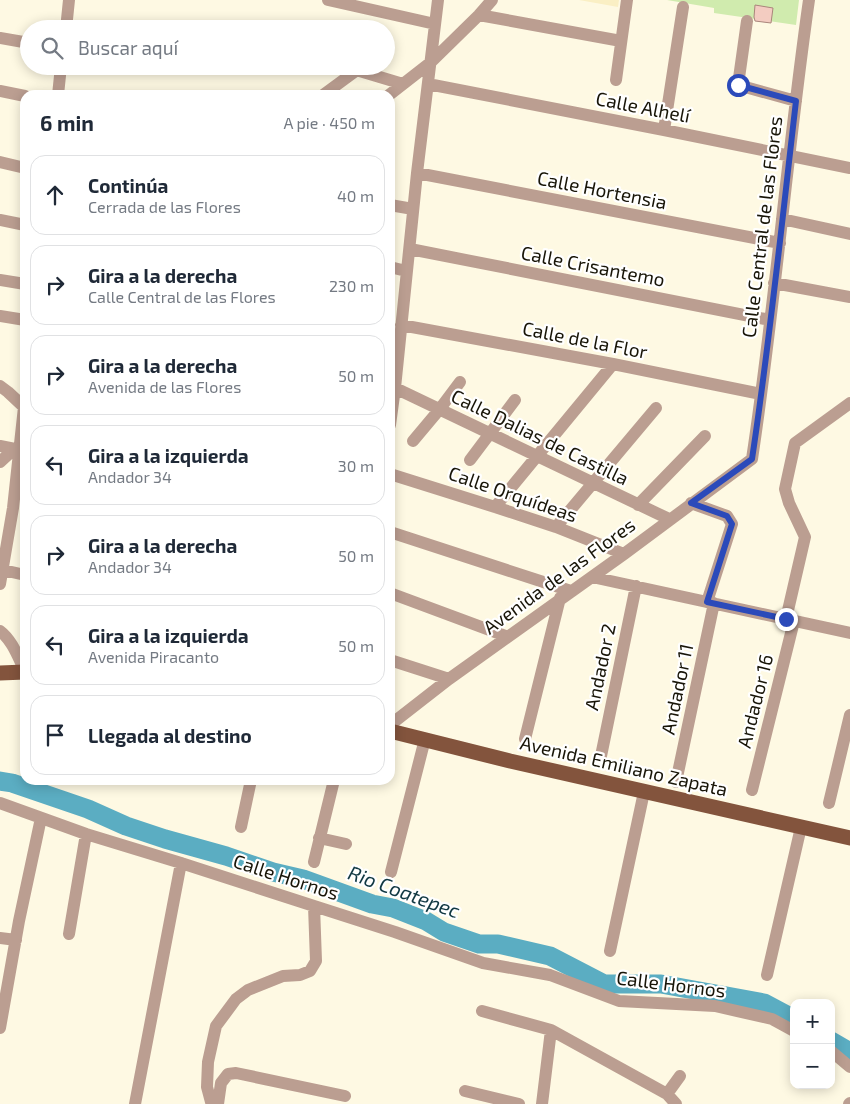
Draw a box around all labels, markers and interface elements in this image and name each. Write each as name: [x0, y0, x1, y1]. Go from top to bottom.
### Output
search box: [20, 20, 395, 75]
icon: search: [38, 34, 66, 62]
text: Buscar aquí: [78, 36, 178, 59]
route start: [727, 74, 750, 97]
street label: Calle Alhelí: [594, 86, 693, 127]
text: 6 min: [40, 110, 94, 135]
text: A pie · 450 m: [283, 113, 375, 132]
street label: Calle Central de las Flores: [737, 115, 787, 339]
street label: Calle Hortensia: [535, 166, 669, 213]
text: Continúa: [88, 174, 168, 197]
icon: ahead: [41, 181, 69, 209]
text: 40 m: [337, 186, 374, 205]
text: Cerrada de las Flores: [88, 197, 241, 216]
street label: Calle Crisantemo: [519, 240, 667, 291]
text: Gira a la derecha: [88, 264, 237, 287]
icon: right: [41, 271, 69, 299]
text: 230 m: [329, 276, 374, 295]
text: Calle Central de las Flores: [88, 287, 276, 306]
street label: Calle de la Flor: [521, 316, 650, 363]
text: Gira a la derecha: [88, 354, 237, 377]
icon: right: [41, 361, 69, 389]
text: 50 m: [338, 366, 374, 385]
text: Avenida de las Flores: [88, 377, 241, 396]
street label: Calle Dalias de Castilla: [448, 384, 633, 490]
text: Gira a la izquierda: [88, 444, 249, 467]
icon: left: [41, 451, 69, 479]
text: 30 m: [338, 456, 374, 475]
street label: Calle Orquídeas: [446, 461, 581, 526]
text: Andador 34: [88, 467, 172, 486]
street label: Avenida de las Flores: [478, 513, 639, 638]
text: Gira a la derecha: [88, 534, 237, 557]
icon: right: [41, 541, 69, 569]
text: 50 m: [338, 546, 374, 565]
text: Andador 34: [88, 557, 172, 576]
route end: [775, 608, 798, 631]
street label: Andador 2: [579, 621, 620, 712]
text: Gira a la izquierda: [88, 624, 249, 647]
icon: left: [41, 631, 69, 659]
text: 50 m: [338, 636, 374, 655]
street label: Andador 11: [656, 641, 697, 736]
text: Avenida Piracanto: [88, 647, 219, 666]
street label: Andador 16: [732, 652, 777, 750]
icon: arrive: [41, 721, 69, 749]
text: Llegada al destino: [88, 724, 252, 747]
street label: Avenida Emiliano Zapata: [518, 730, 730, 801]
street label: Calle Hornos: [230, 849, 342, 904]
water label: Rio Coatepec: [345, 860, 464, 922]
street label: Calle Hornos: [615, 965, 727, 1002]
map controls: [790, 999, 835, 1089]
button: +: [790, 999, 835, 1044]
button: −: [790, 1044, 835, 1089]

